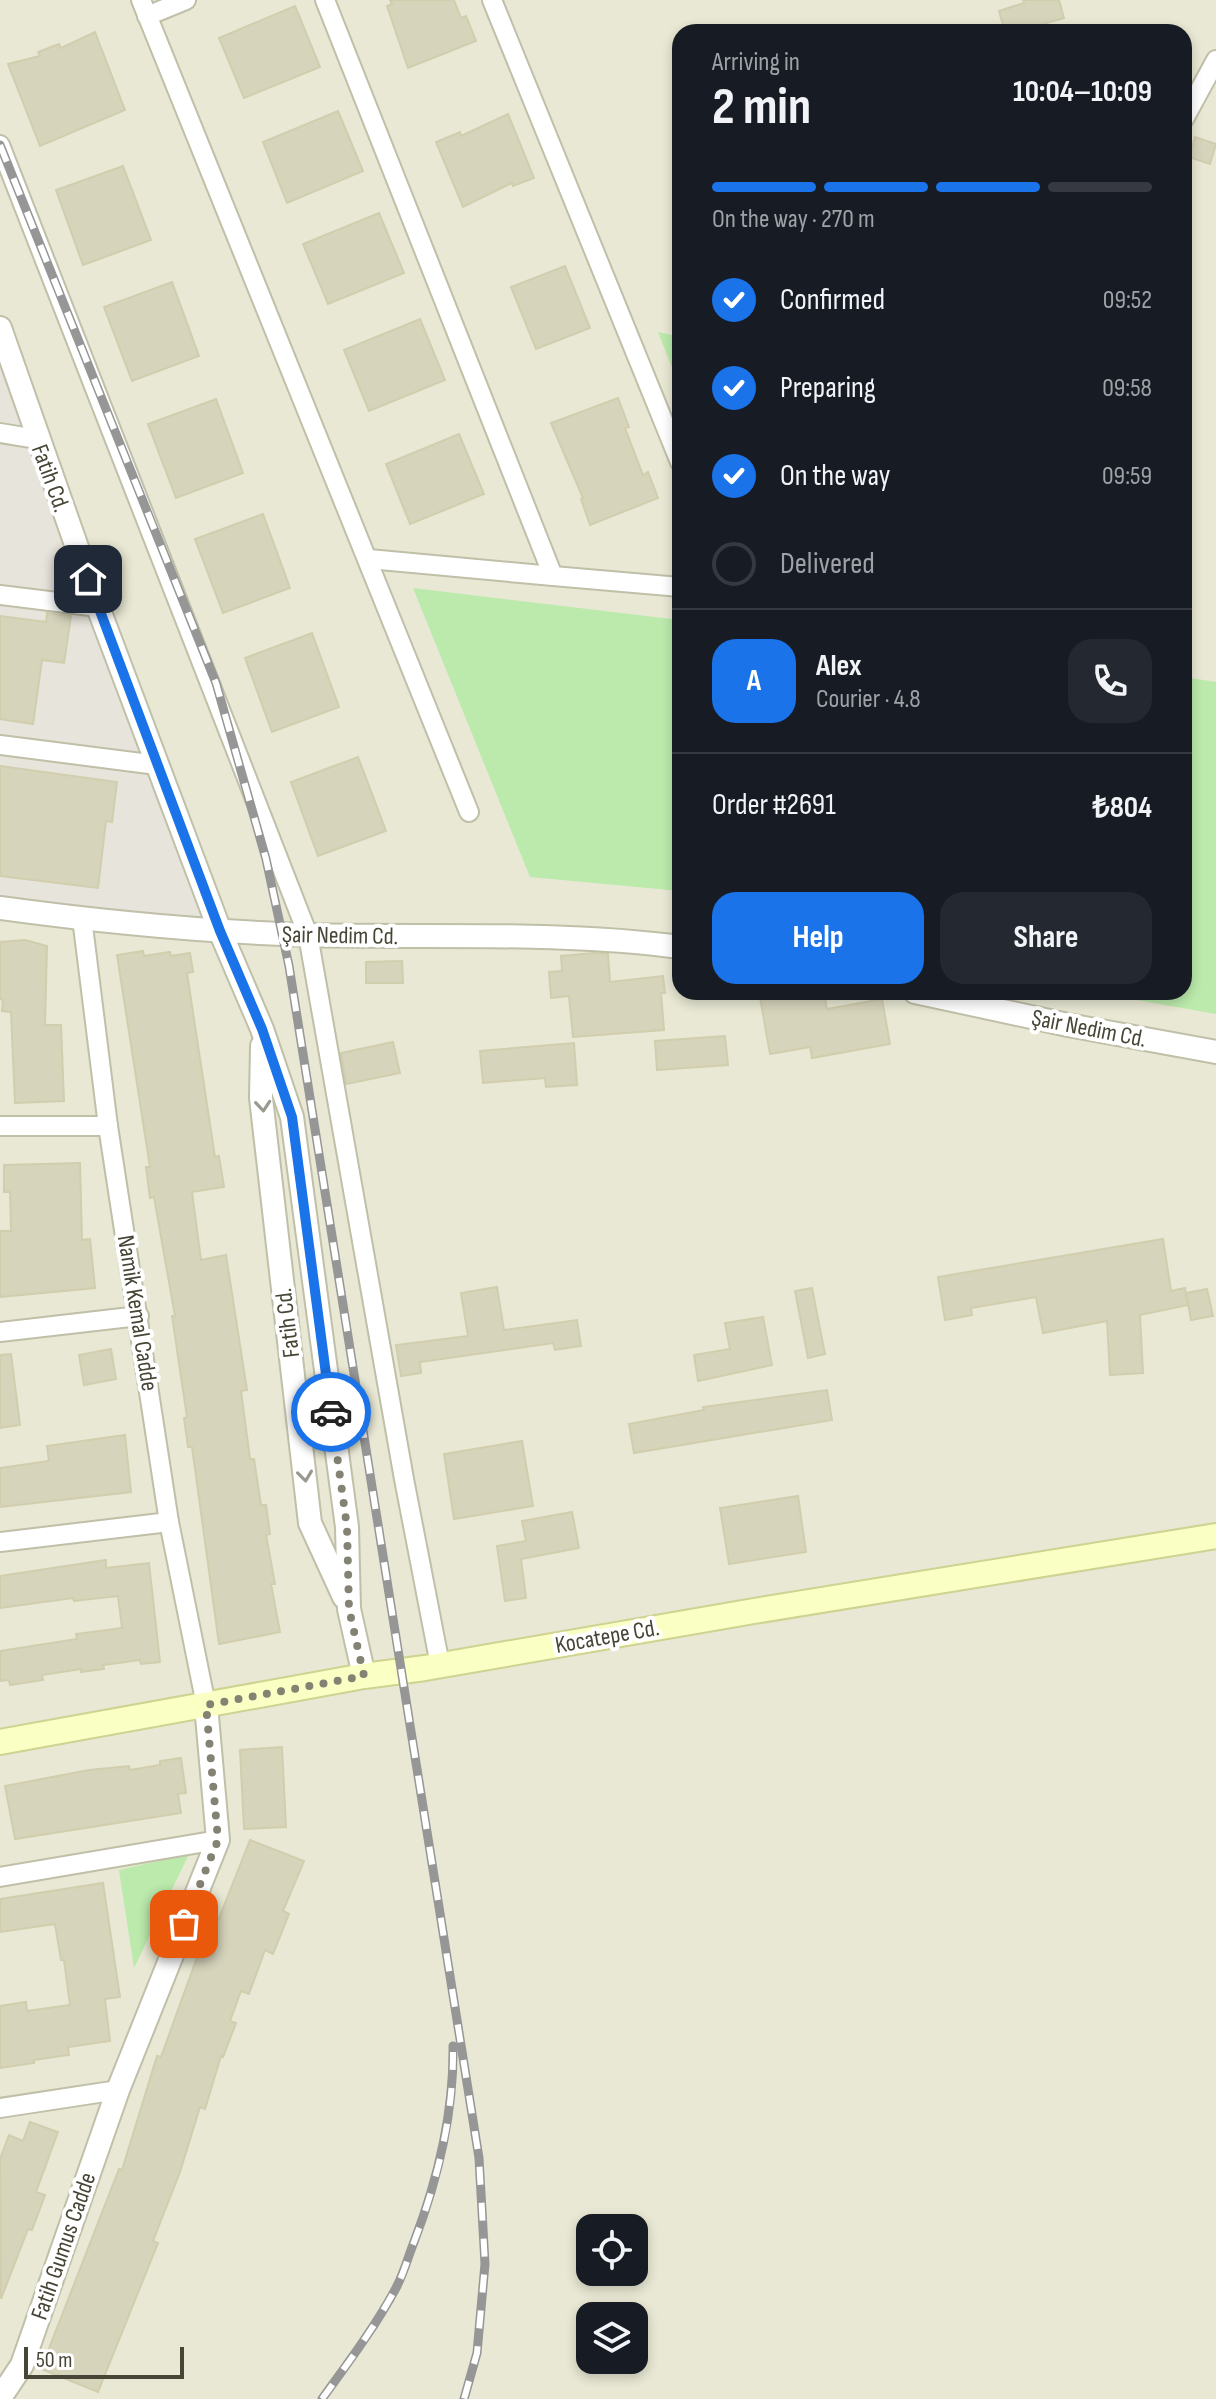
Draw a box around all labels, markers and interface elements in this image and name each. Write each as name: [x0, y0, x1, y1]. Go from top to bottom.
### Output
text: Arriving in: [712, 47, 800, 78]
text: 10:04–10:09: [1013, 74, 1152, 110]
text: 2 min: [712, 76, 811, 139]
text: On the way · 270 m: [712, 204, 875, 235]
icon: check: [712, 278, 756, 322]
text: Confirmed: [780, 282, 885, 318]
text: 09:52: [1103, 285, 1152, 316]
icon: check: [712, 366, 756, 410]
text: Preparing: [780, 370, 876, 406]
text: 09:58: [1102, 373, 1152, 404]
street label: Fatih Cd.: [25, 440, 76, 516]
icon: check: [712, 454, 756, 498]
text: On the way: [780, 458, 890, 494]
text: 09:59: [1102, 461, 1152, 492]
pin: [54, 545, 122, 613]
text: Delivered: [780, 546, 875, 582]
icon: home: [66, 557, 110, 601]
button: phone: [1068, 639, 1152, 723]
text: Alex: [816, 648, 862, 684]
text: A: [747, 663, 761, 699]
text: Courier · 4.8: [816, 684, 921, 715]
text: Order #2691: [712, 787, 836, 823]
text: ₺804: [1092, 790, 1152, 826]
button: Help: [712, 892, 924, 984]
button: Share: [940, 892, 1152, 984]
street label: Şair Nedim Cd.: [282, 920, 398, 951]
street label: Şair Nedim Cd.: [1029, 1003, 1149, 1054]
one-way arrow: [254, 1100, 271, 1113]
street label: Namik Kemal Cadde: [111, 1233, 164, 1393]
street label: Fatih Cd.: [269, 1287, 306, 1359]
courier: [291, 1372, 371, 1452]
icon: car: [309, 1390, 353, 1434]
one-way arrow: [296, 1470, 313, 1483]
street label: Kocatepe Cd.: [553, 1613, 661, 1660]
pin: [150, 1890, 218, 1958]
icon: bag: [162, 1902, 206, 1946]
street label: Fatih Gumus Cadde: [25, 2169, 102, 2324]
map controls: [576, 2214, 648, 2374]
button: locate: [576, 2214, 648, 2286]
button: layers: [576, 2302, 648, 2374]
scale bar: [24, 2343, 184, 2379]
text: 50 m: [36, 2347, 72, 2374]

